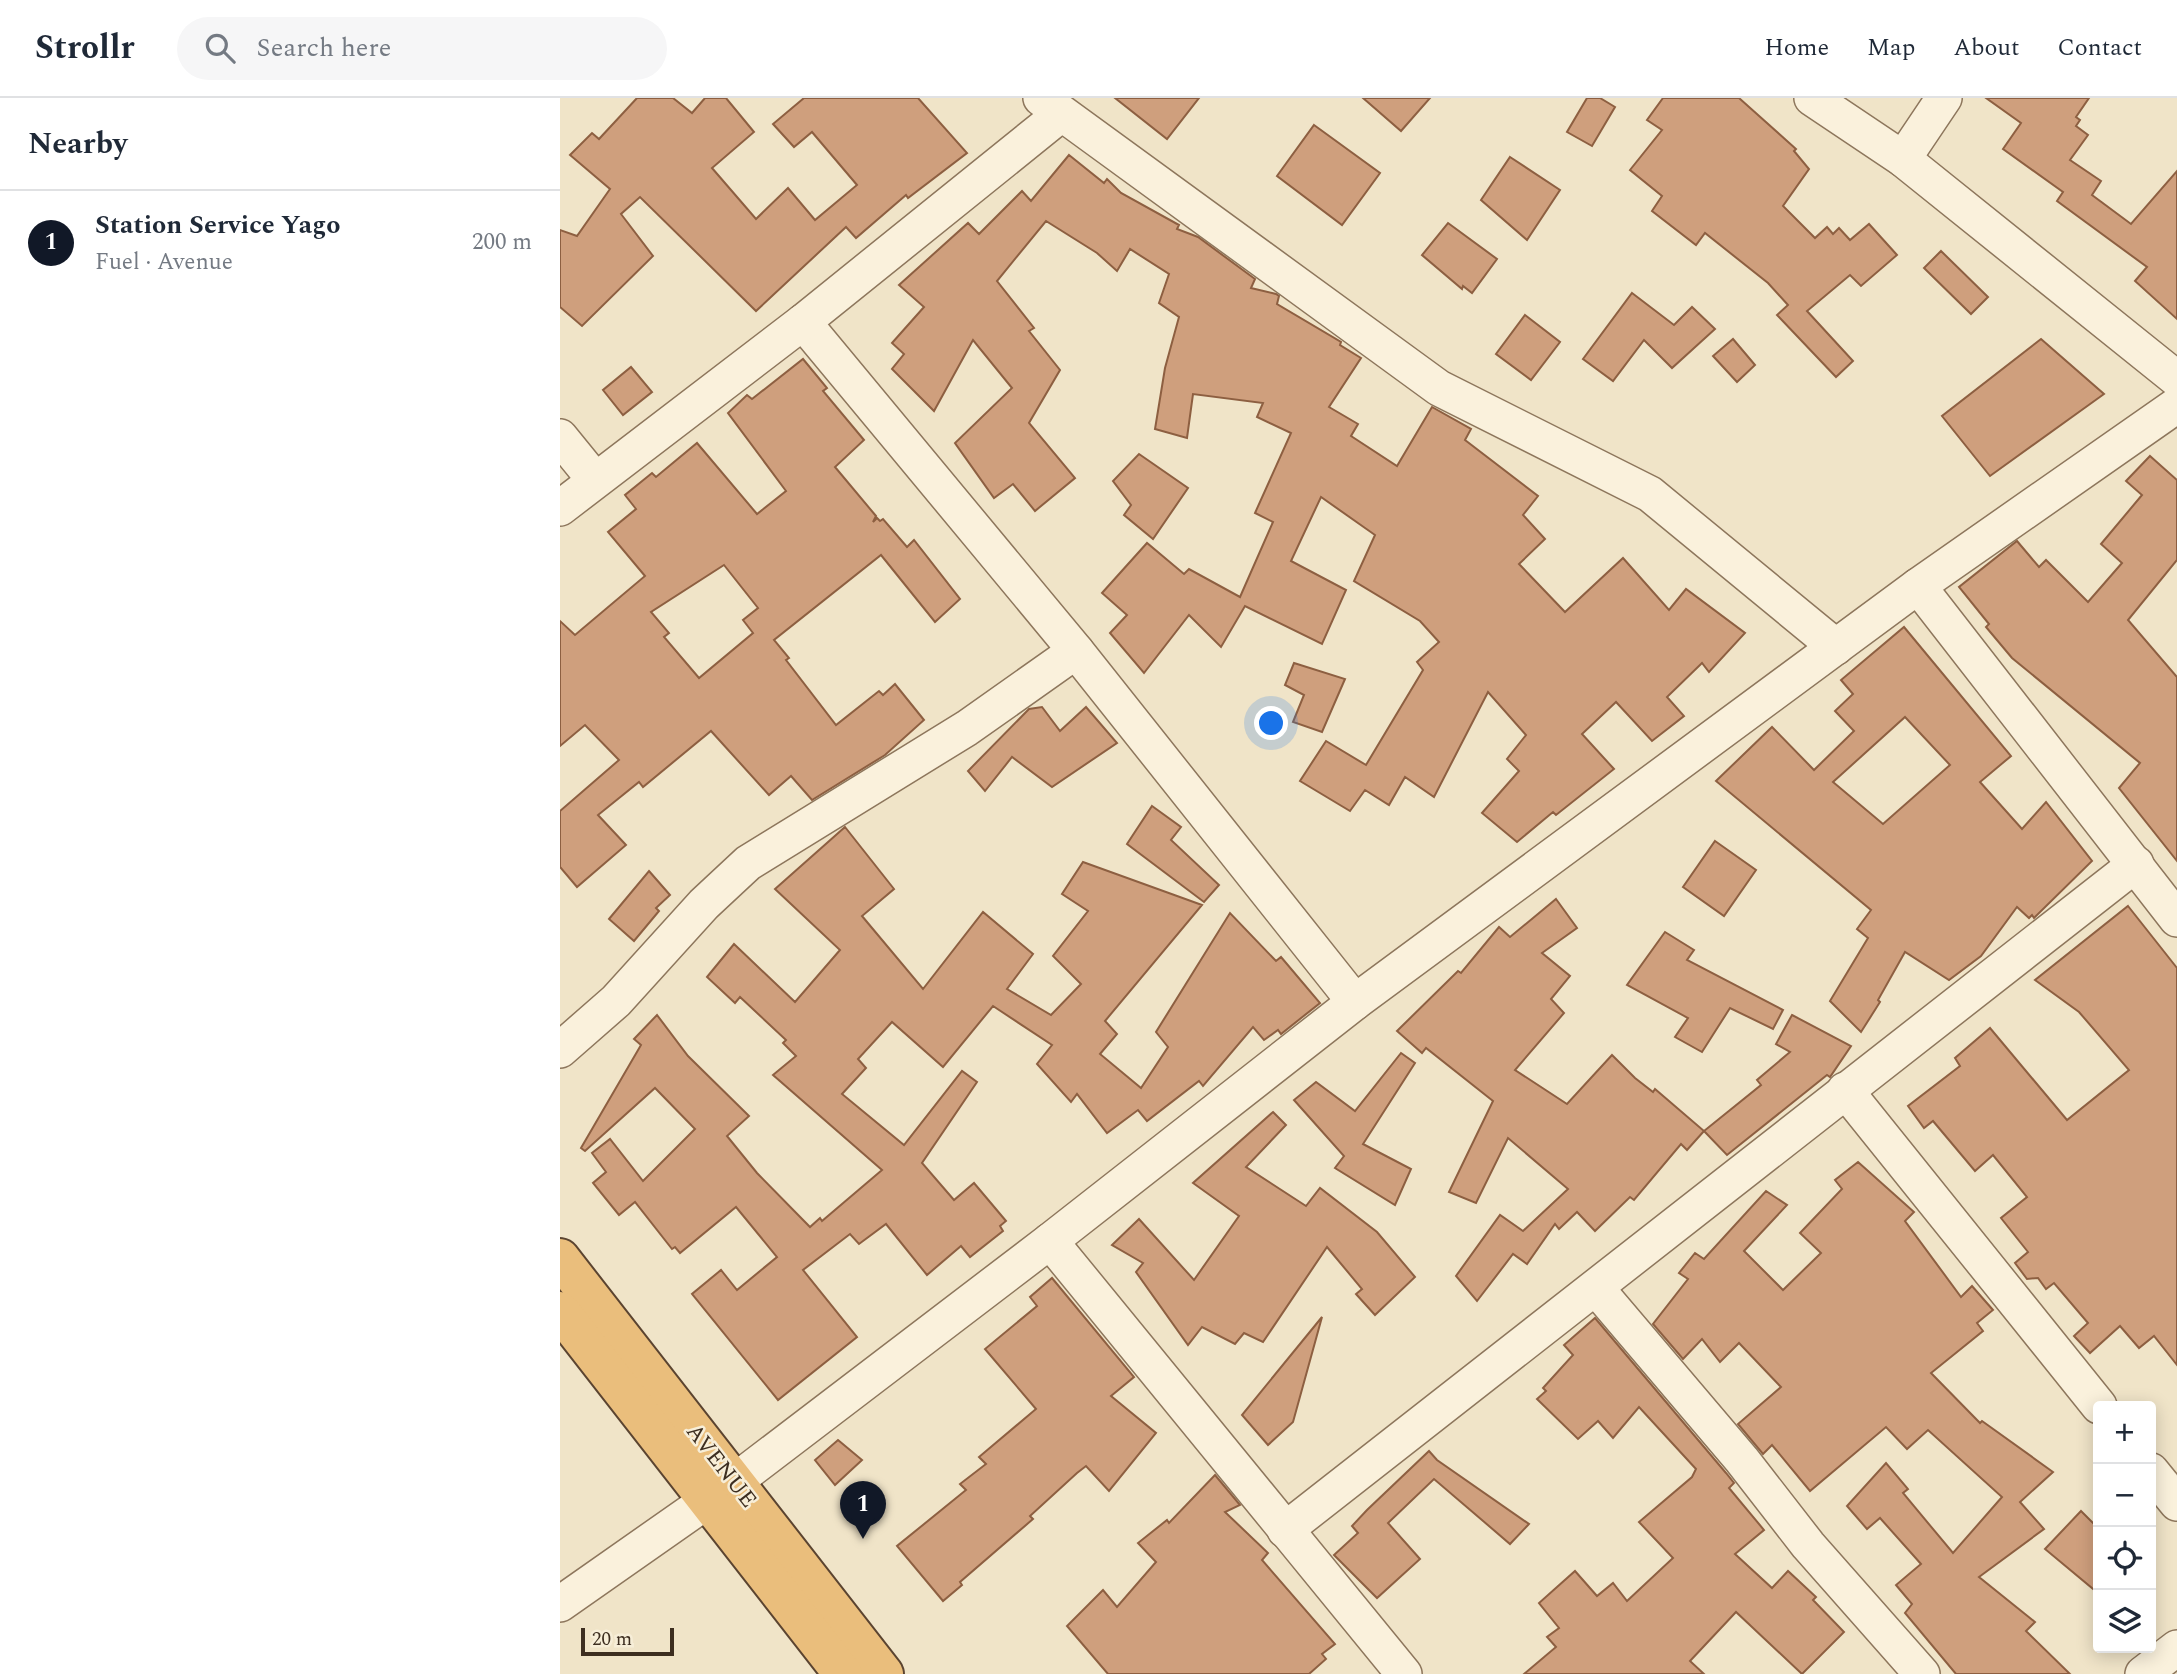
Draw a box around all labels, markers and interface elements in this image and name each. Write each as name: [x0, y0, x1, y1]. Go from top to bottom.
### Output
search box: [177, 17, 667, 80]
text: Strollr: [35, 23, 135, 73]
text: Search here: [257, 28, 391, 68]
icon: search: [201, 29, 239, 67]
text: Home: [1764, 30, 1829, 66]
text: Map: [1867, 30, 1915, 66]
text: About: [1953, 30, 2019, 66]
text: Contact: [2057, 30, 2142, 66]
text: Nearby: [28, 121, 127, 167]
text: Station Service Yago: [95, 205, 340, 245]
text: 1: [45, 225, 57, 260]
text: 200 m: [472, 225, 532, 260]
text: Fuel · Avenue: [95, 245, 233, 280]
your location: [1254, 706, 1288, 740]
map controls: [2093, 1401, 2156, 1653]
button: +: [2093, 1401, 2156, 1464]
street label: AVENUE: [677, 1416, 765, 1516]
button: −: [2093, 1464, 2156, 1527]
pin: 1: [840, 1481, 886, 1539]
button: locate: [2093, 1527, 2156, 1590]
button: layers: [2093, 1590, 2156, 1653]
scale bar: [581, 1625, 674, 1657]
text: 20 m: [592, 1625, 632, 1654]

